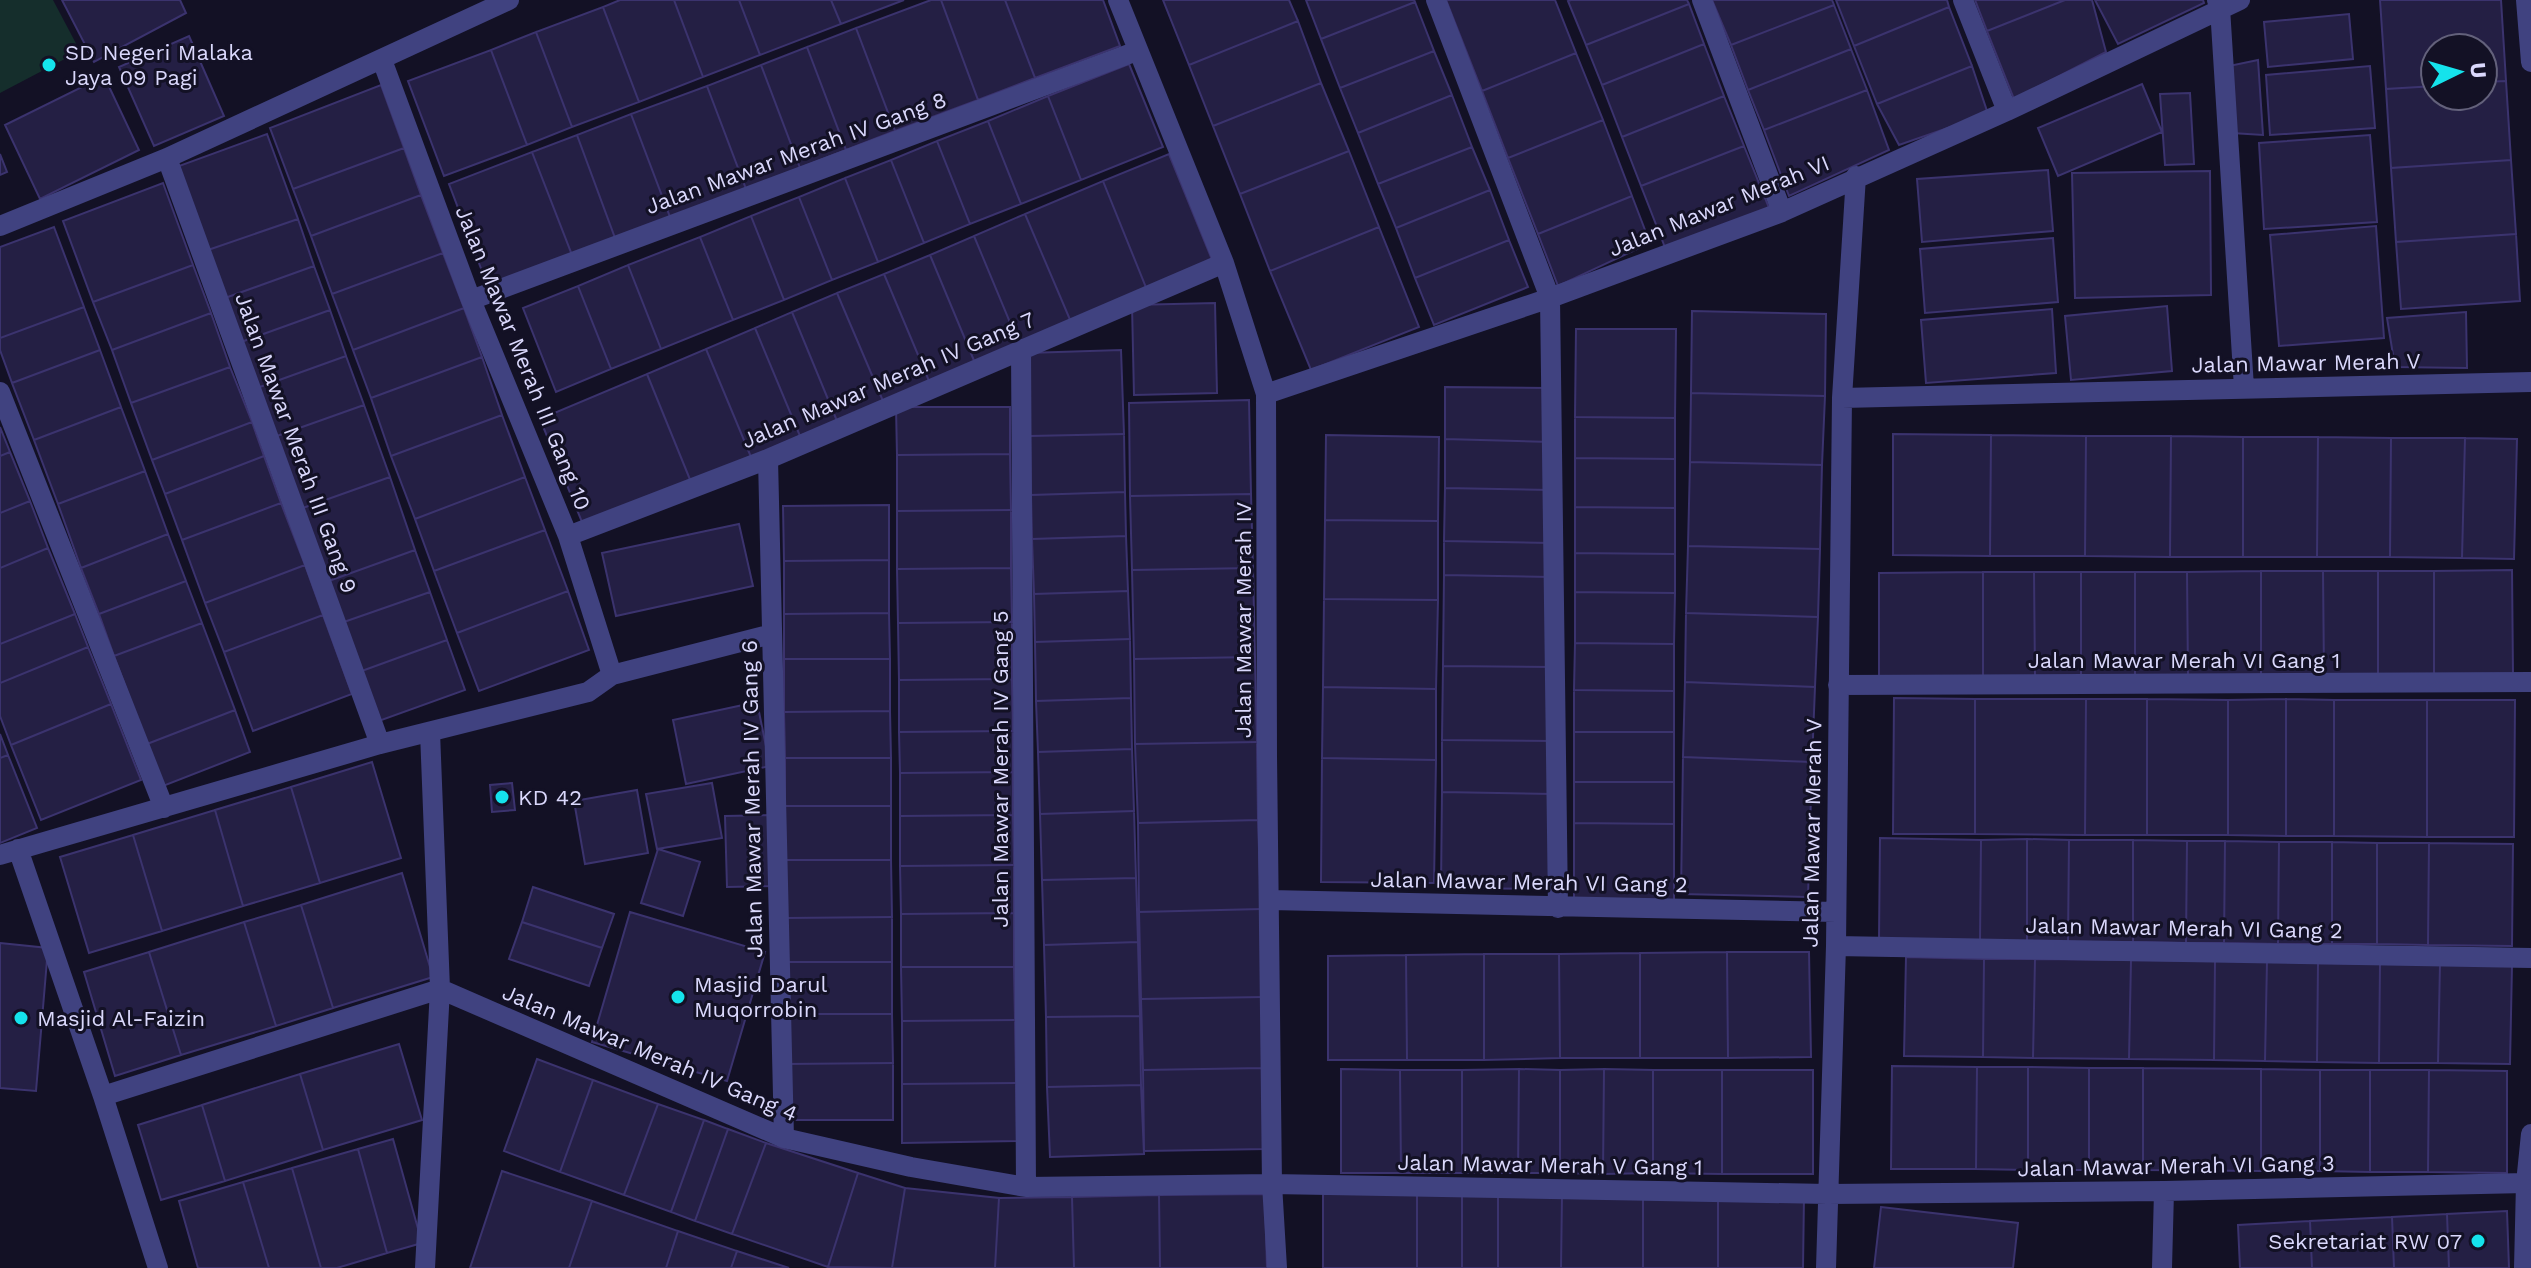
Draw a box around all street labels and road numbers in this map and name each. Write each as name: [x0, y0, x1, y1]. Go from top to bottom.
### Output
street label: Jalan Mawar Merah IV Gang 8: [642, 87, 950, 219]
street label: Jalan Mawar Merah VI: [1605, 150, 1833, 262]
street label: Jalan Mawar Merah III Gang 10: [450, 202, 596, 514]
street label: Jalan Mawar Merah III Gang 9: [230, 289, 362, 597]
street label: Jalan Mawar Merah IV Gang 7: [738, 307, 1038, 453]
street label: Jalan Mawar Merah V: [2191, 349, 2421, 377]
street label: Jalan Mawar Merah IV: [1231, 502, 1256, 738]
street label: Jalan Mawar Merah IV Gang 5: [988, 610, 1013, 928]
street label: Jalan Mawar Merah IV Gang 6: [737, 640, 767, 958]
street label: Jalan Mawar Merah VI Gang 1: [2028, 648, 2340, 673]
street label: Jalan Mawar Merah V: [1798, 718, 1826, 948]
street label: Jalan Mawar Merah VI Gang 2: [1370, 867, 1688, 897]
street label: Jalan Mawar Merah VI Gang 2: [2025, 913, 2343, 943]
street label: Jalan Mawar Merah IV Gang 4: [499, 979, 801, 1127]
street label: Jalan Mawar Merah V Gang 1: [1397, 1150, 1703, 1180]
street label: Jalan Mawar Merah VI Gang 3: [2017, 1151, 2335, 1181]

